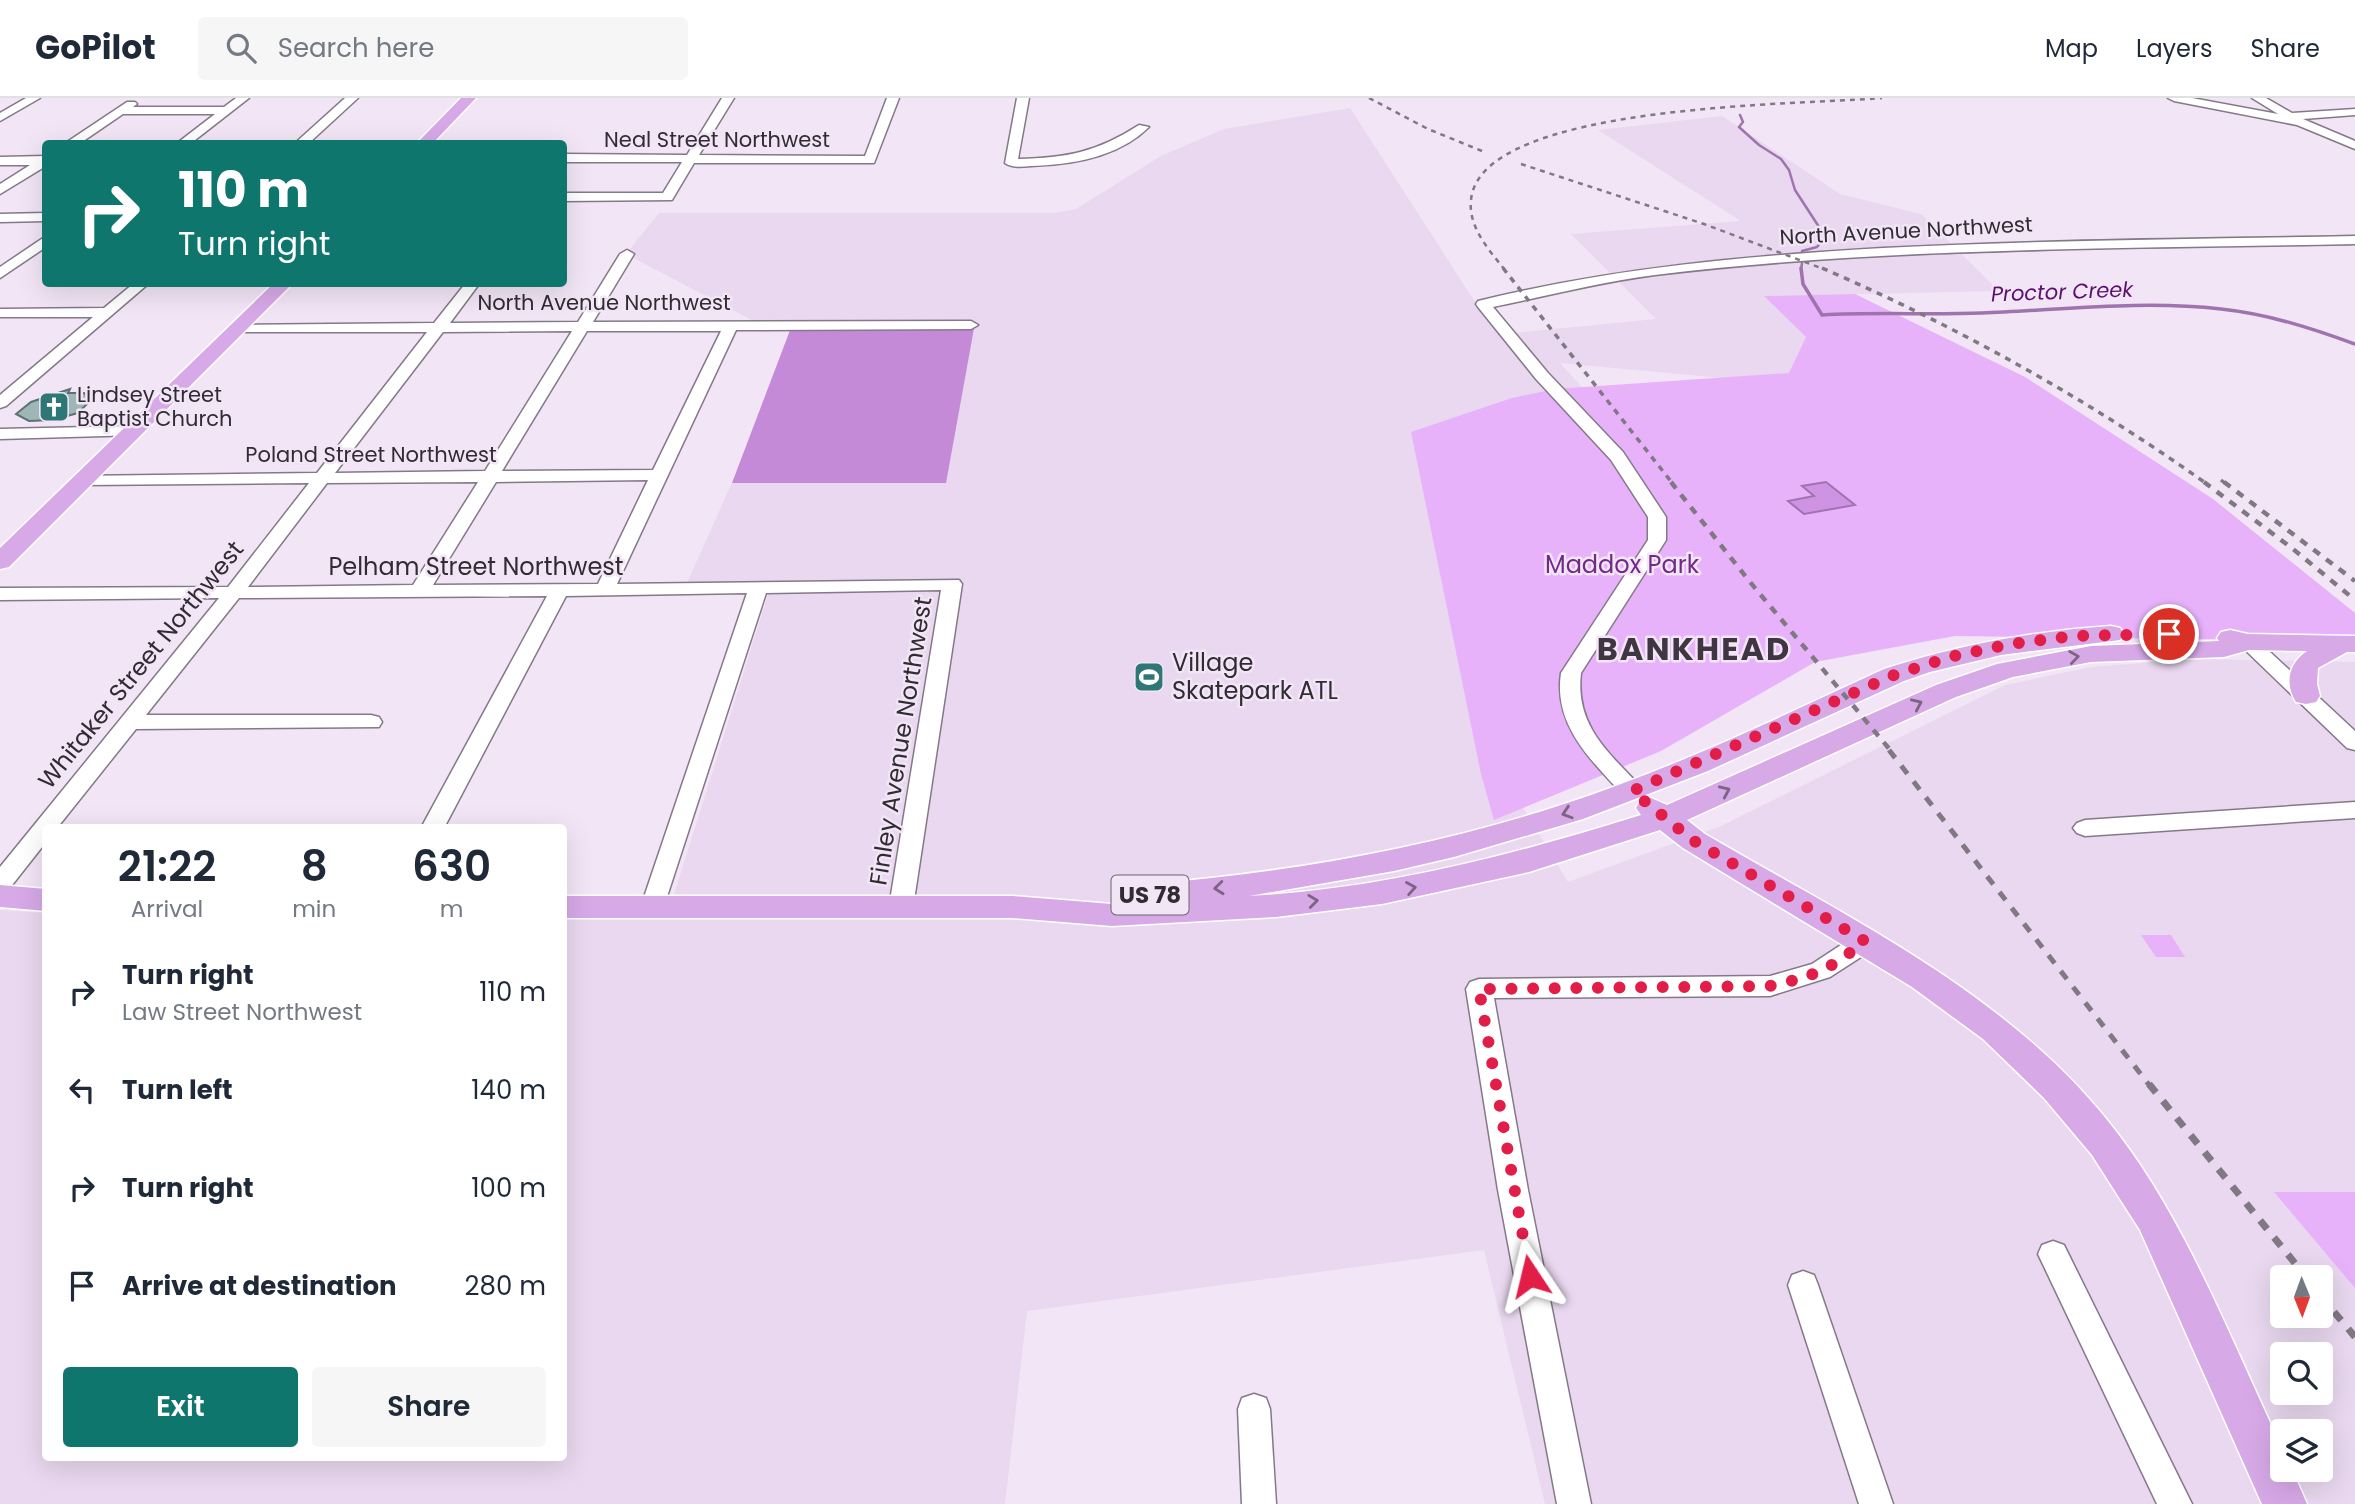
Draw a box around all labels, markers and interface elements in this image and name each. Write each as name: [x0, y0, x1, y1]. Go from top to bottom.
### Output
search box: [198, 17, 688, 80]
text: GoPilot: [35, 24, 156, 71]
icon: search: [222, 29, 260, 67]
text: Search here: [278, 30, 434, 66]
text: Map: [2045, 32, 2098, 65]
text: Layers: [2136, 32, 2212, 65]
text: Share: [2250, 32, 2320, 65]
street label: Neal Street Northwest: [604, 125, 830, 154]
text: 110 m: [178, 156, 309, 224]
icon: right: [63, 168, 154, 259]
street label: North Avenue Northwest: [1779, 209, 2033, 252]
text: Turn right: [178, 221, 330, 266]
water label: Proctor Creek: [1990, 274, 2135, 308]
street label: North Avenue Northwest: [477, 288, 731, 317]
place label: Lindsey Street Baptist Church: [77, 380, 232, 433]
church icon: Lindsey Street Baptist Church: [37, 390, 71, 424]
street label: Poland Street Northwest: [245, 440, 497, 469]
street label: Whitaker Street Northwest: [30, 534, 251, 796]
park label: Maddox Park: [1545, 548, 1700, 581]
street label: Pelham Street Northwest: [328, 550, 624, 583]
street label: Finley Avenue Northwest: [861, 594, 940, 888]
pin: [2139, 604, 2199, 664]
icon: arrive: [2150, 615, 2188, 653]
district label: BANKHEAD: [1597, 626, 1791, 671]
place label: Village Skatepark ATL: [1172, 646, 1338, 707]
one-way arrow: [2069, 650, 2080, 665]
sports icon: Village Skatepark ATL: [1132, 660, 1166, 694]
one-way arrow: [1909, 698, 1922, 712]
one-way arrow: [1718, 785, 1730, 799]
one-way arrow: [1562, 805, 1574, 820]
text: 21:22: [118, 837, 216, 896]
text: 8: [301, 837, 328, 896]
text: 630: [412, 837, 491, 896]
road number: US 78: [1112, 876, 1188, 915]
one-way arrow: [1213, 881, 1225, 896]
one-way arrow: [1405, 881, 1417, 896]
text: Arrival: [131, 893, 203, 925]
text: min: [292, 893, 336, 925]
text: m: [440, 893, 463, 925]
one-way arrow: [1307, 894, 1318, 909]
text: Turn right: [122, 957, 254, 993]
icon: right: [63, 973, 101, 1011]
text: 110 m: [479, 974, 546, 1010]
text: Law Street Northwest: [122, 996, 362, 1028]
icon: left: [63, 1071, 101, 1109]
text: Turn left: [122, 1072, 233, 1108]
text: 140 m: [471, 1072, 546, 1108]
icon: right: [63, 1169, 101, 1207]
text: Turn right: [122, 1170, 254, 1206]
text: 100 m: [471, 1170, 546, 1206]
position arrow: [1493, 1239, 1567, 1313]
north arrow: [2270, 1265, 2333, 1328]
map controls: [2270, 1265, 2333, 1482]
icon: arrive: [63, 1267, 101, 1305]
text: Arrive at destination: [122, 1268, 397, 1304]
text: 280 m: [465, 1268, 546, 1304]
button: search: [2270, 1342, 2333, 1405]
button: Exit: [63, 1367, 298, 1447]
button: Share: [312, 1367, 546, 1447]
button: layers: [2270, 1419, 2333, 1482]

